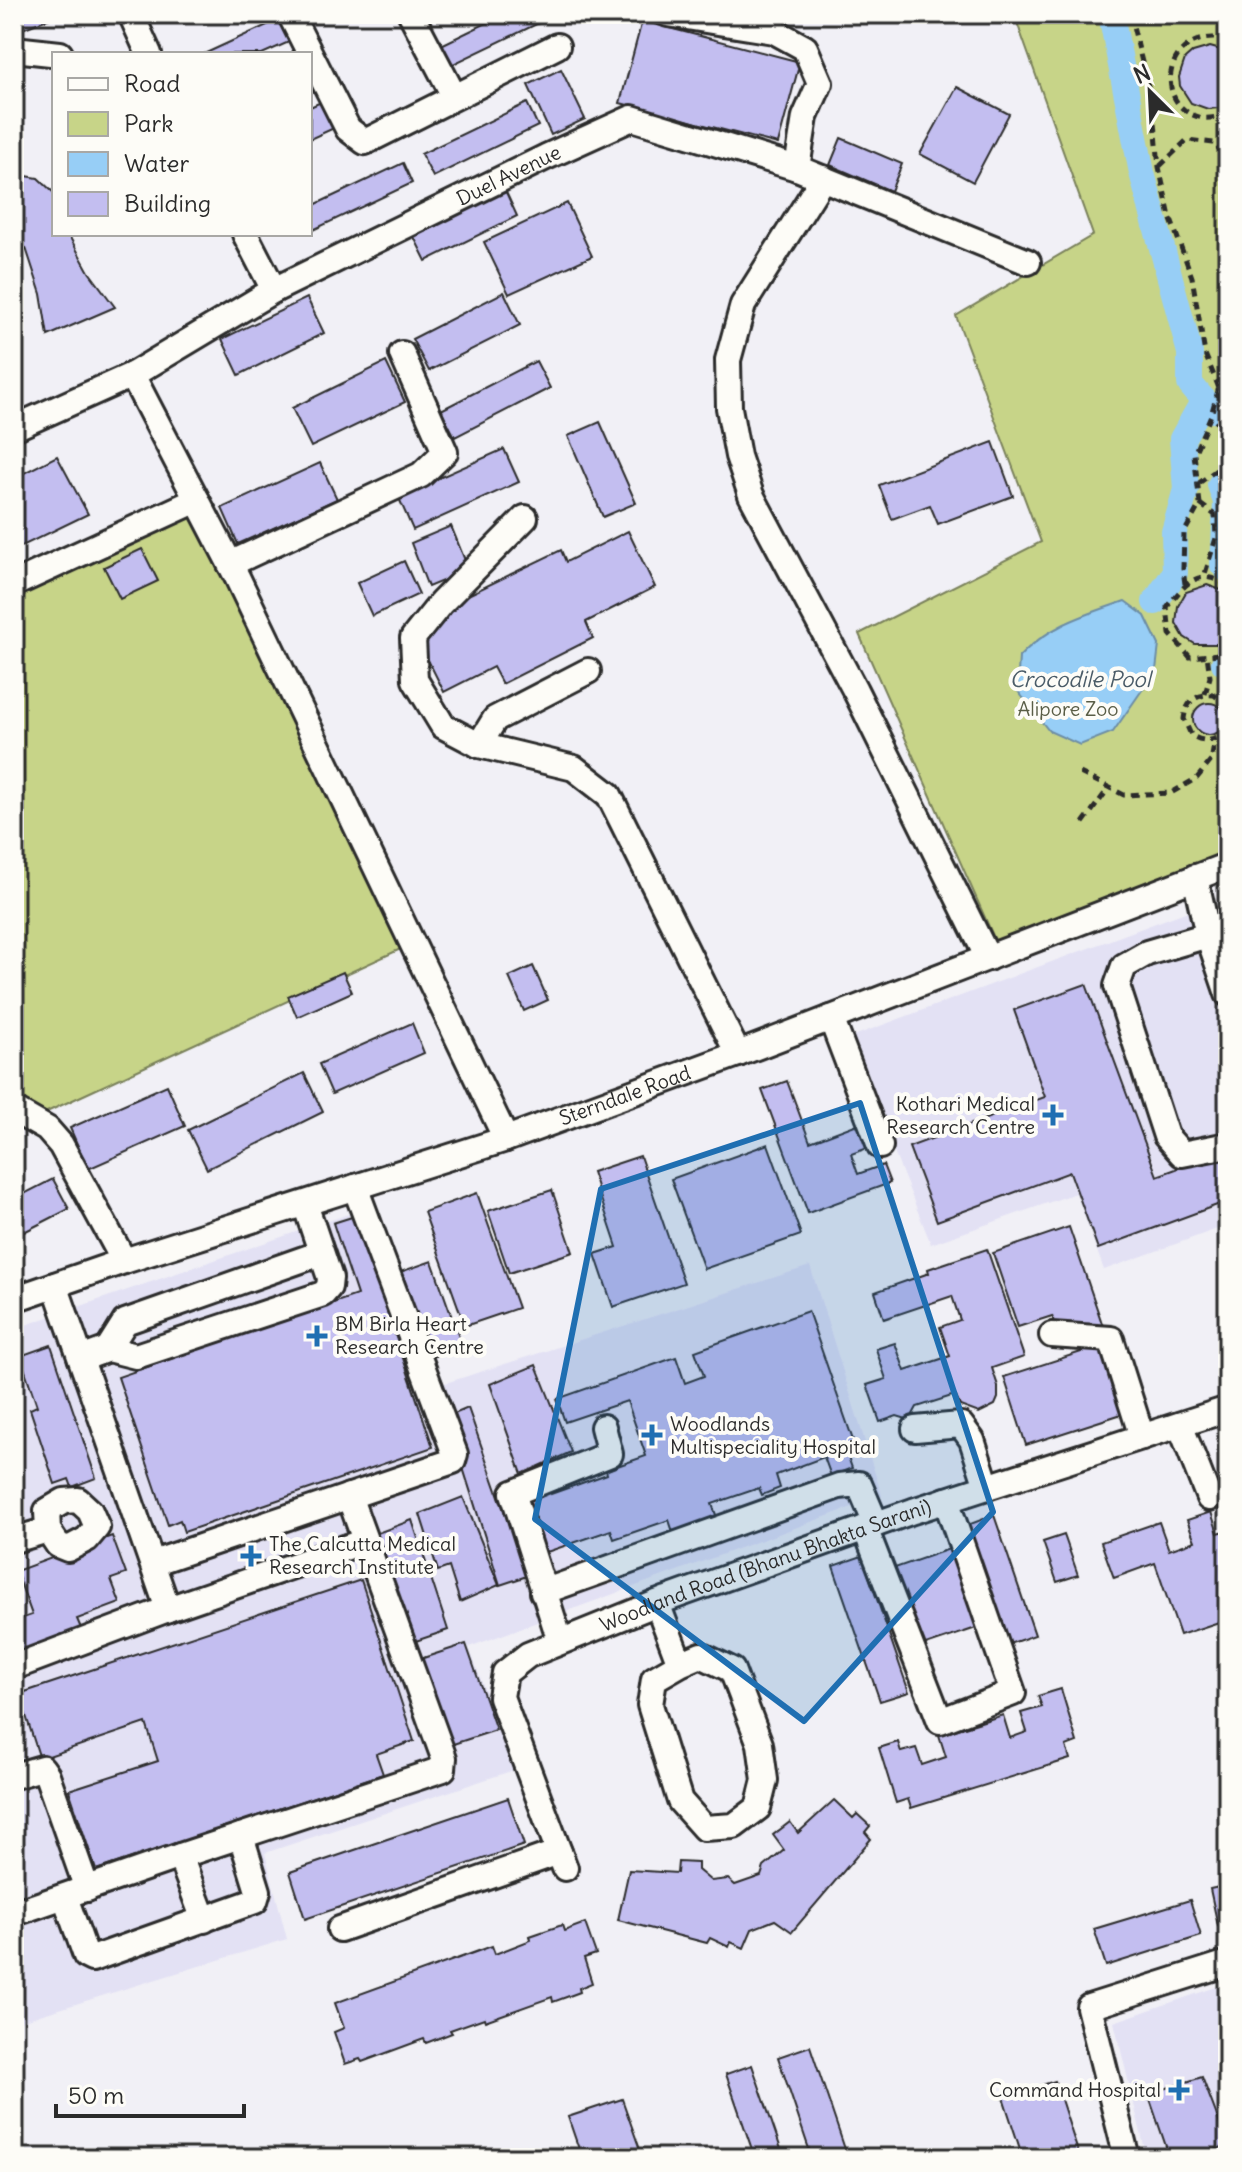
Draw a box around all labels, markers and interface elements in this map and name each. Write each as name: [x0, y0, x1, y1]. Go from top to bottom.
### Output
legend: [52, 52, 312, 236]
north arrow: [1110, 52, 1190, 132]
text: N: [1129, 58, 1155, 90]
text: Road: [124, 68, 180, 98]
text: Park: [124, 108, 174, 138]
street label: Duel Avenue: [452, 139, 564, 211]
text: Water: [124, 148, 189, 178]
text: Building: [124, 188, 211, 218]
water label: Crocodile Pool: [1009, 665, 1154, 693]
park label: Alipore Zoo: [1018, 696, 1118, 721]
street label: Sterndale Road: [556, 1059, 694, 1130]
place label: Kothari Medical Research Centre: [886, 1091, 1035, 1139]
marker: Kothari Medical Research Centre: [1042, 1104, 1064, 1126]
place label: BM Birla Heart Research Centre: [335, 1311, 484, 1359]
marker: BM Birla Heart Research Centre: [306, 1325, 328, 1347]
place label: Woodlands Multispeciality Hospital: [670, 1411, 876, 1459]
marker: Woodlands Multispeciality Hospital: [641, 1424, 663, 1446]
street label: Woodland Road (Bhanu Bhakta Sarani): [596, 1493, 934, 1637]
place label: The Calcutta Medical Research Institute: [269, 1531, 456, 1579]
marker: The Calcutta Medical Research Institute: [240, 1545, 262, 1567]
scale bar: [56, 2068, 244, 2118]
place label: Command Hospital: [989, 2077, 1161, 2102]
marker: Command Hospital: [1168, 2079, 1190, 2101]
text: 50 m: [68, 2080, 124, 2110]

